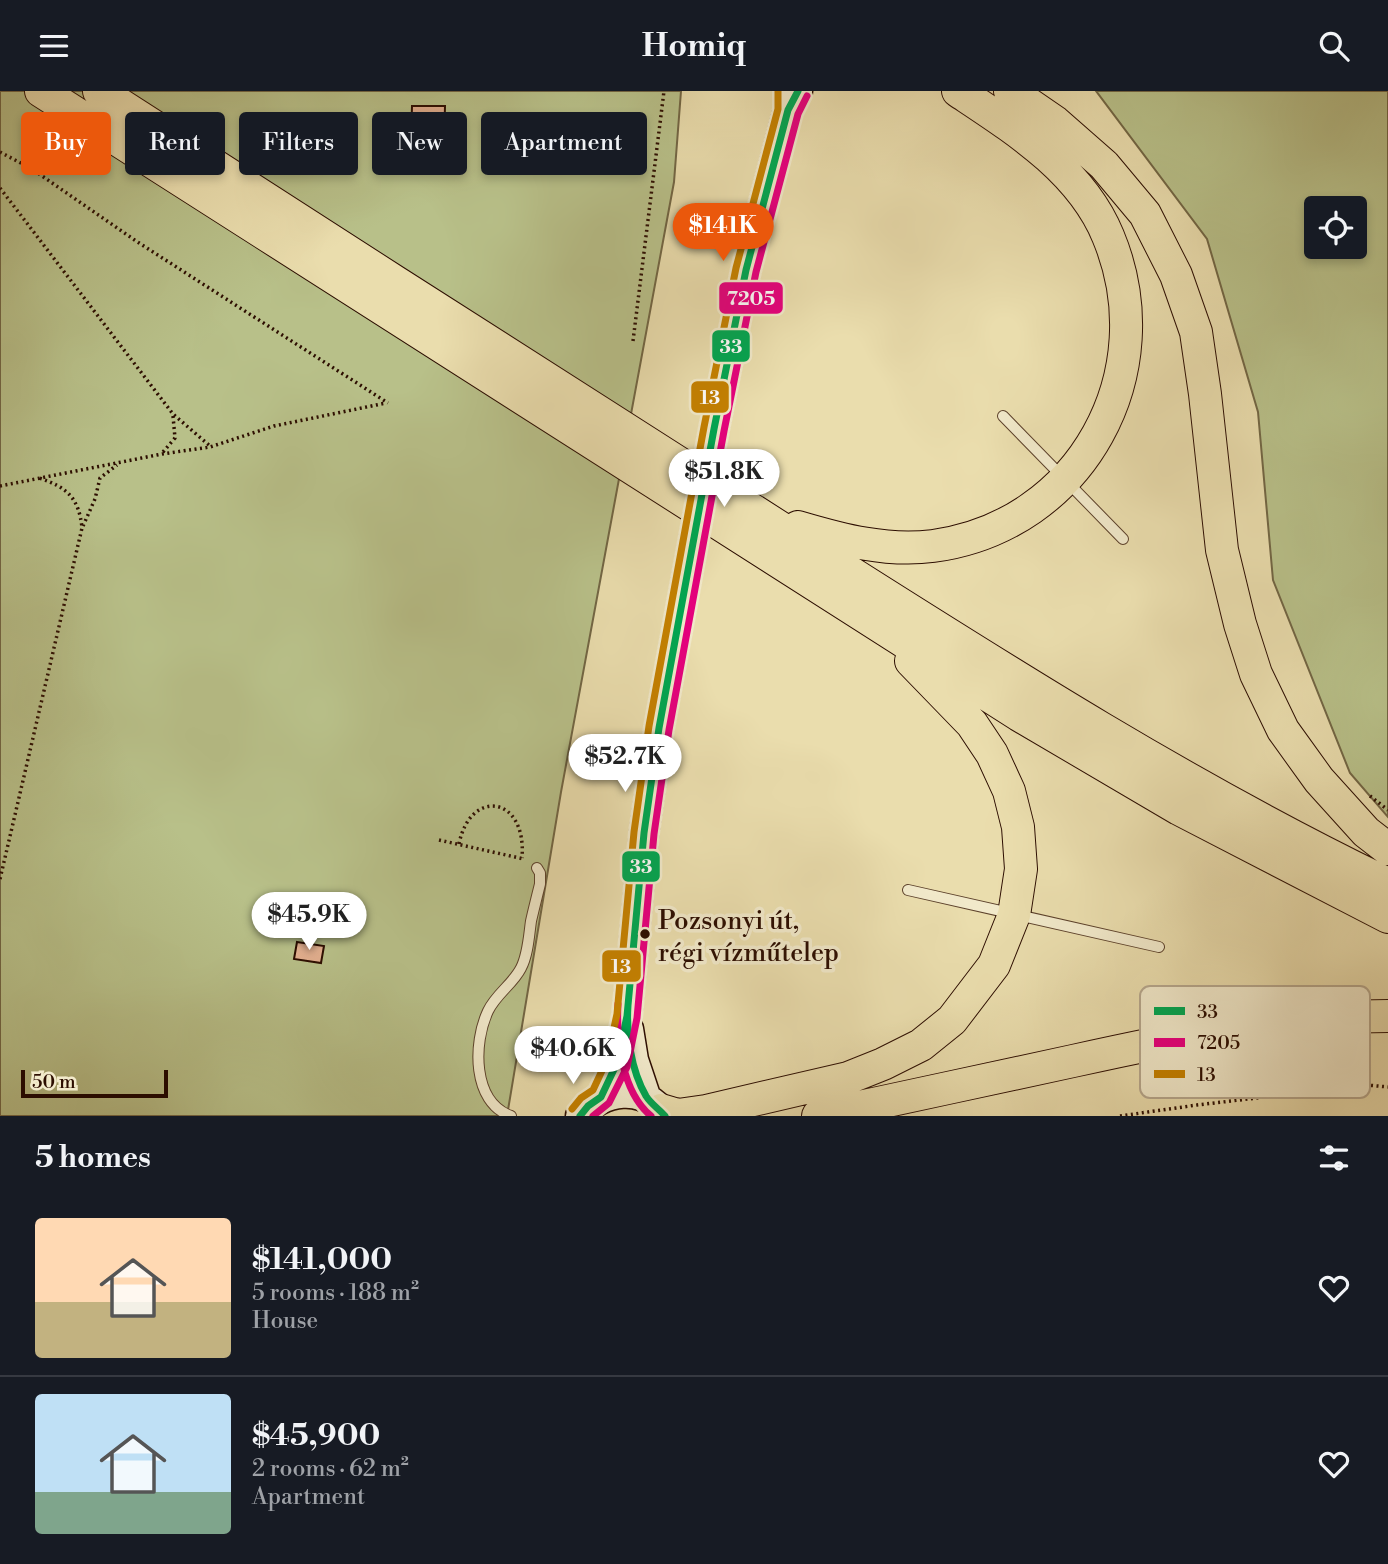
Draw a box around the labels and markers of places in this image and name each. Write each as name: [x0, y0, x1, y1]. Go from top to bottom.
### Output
pin: $141K: [674, 204, 772, 263]
pin: $51.8K: [667, 449, 781, 509]
pin: $52.7K: [568, 735, 682, 794]
pin: $45.9K: [252, 893, 366, 952]
place label: Pozsonyi út, régi vízműtelep: [658, 905, 839, 969]
marker: Pozsonyi út, régi vízműtelep: [638, 927, 652, 941]
pin: $40.6K: [516, 1027, 630, 1086]

